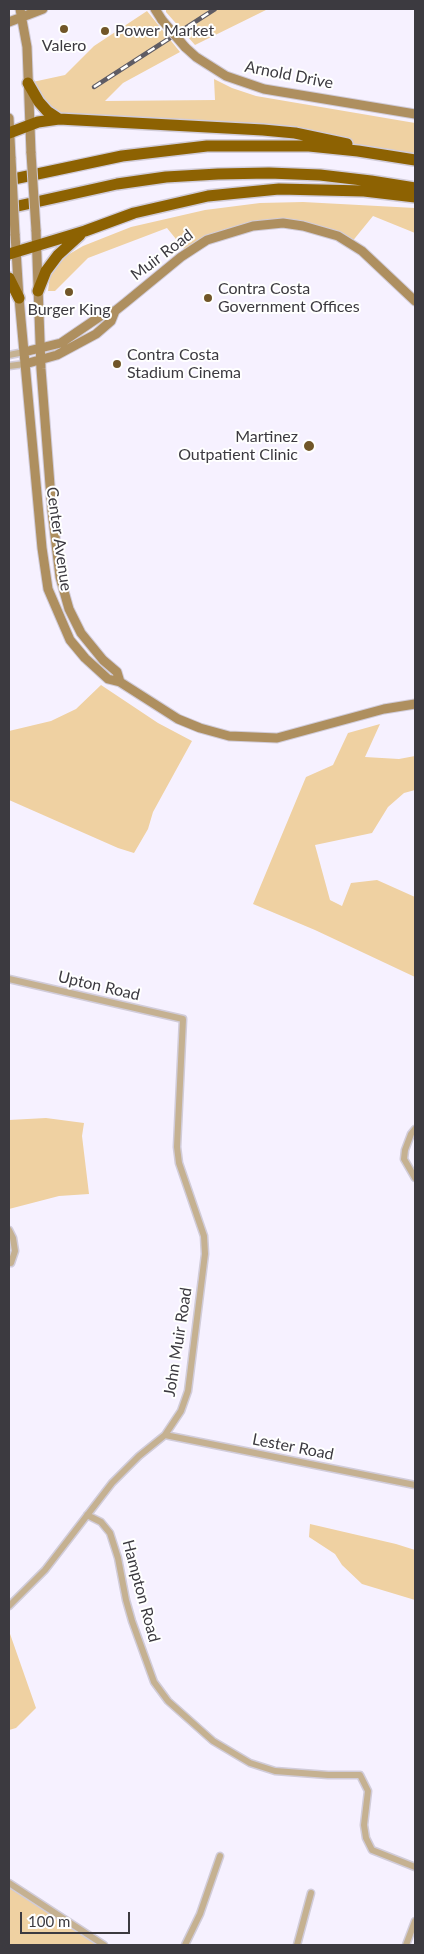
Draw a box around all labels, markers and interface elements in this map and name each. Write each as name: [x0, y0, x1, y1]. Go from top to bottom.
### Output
place label: Power Market: [115, 21, 214, 41]
marker: Valero: [58, 23, 70, 35]
marker: Power Market: [99, 25, 111, 37]
place label: Valero: [42, 36, 86, 56]
street label: Arnold Drive: [243, 57, 335, 93]
street label: Muir Road: [127, 225, 197, 285]
place label: Contra Costa Government Offices: [218, 279, 360, 317]
marker: Burger King: [63, 286, 75, 298]
marker: Contra Costa Government Offices: [202, 292, 214, 304]
place label: Burger King: [28, 300, 110, 320]
place label: Contra Costa Stadium Cinema: [127, 345, 241, 383]
marker: Contra Costa Stadium Cinema: [111, 358, 123, 370]
place label: Martinez Outpatient Clinic: [178, 427, 298, 465]
marker: Martinez Outpatient Clinic: [302, 439, 316, 453]
street label: Center Avenue: [42, 486, 76, 592]
street label: Upton Road: [56, 967, 142, 1005]
street label: John Muir Road: [160, 1286, 196, 1398]
street label: Lester Road: [251, 1430, 335, 1464]
street label: Hampton Road: [118, 1538, 164, 1644]
scale bar: [22, 1902, 132, 1934]
text: 100 m: [28, 1912, 70, 1930]

